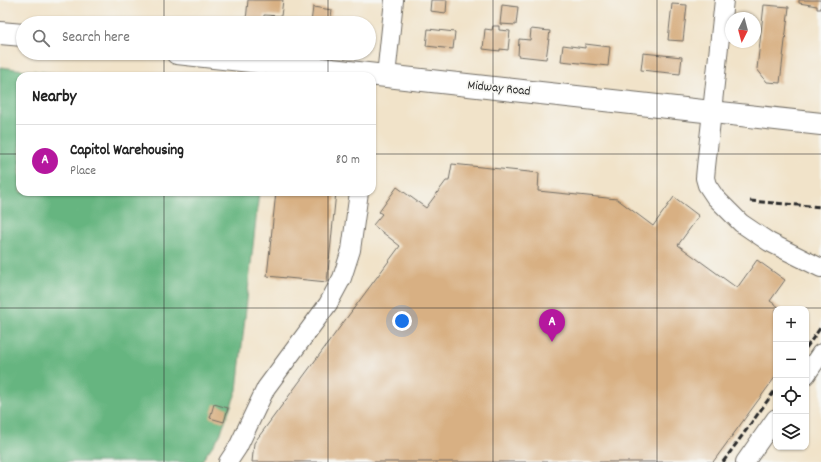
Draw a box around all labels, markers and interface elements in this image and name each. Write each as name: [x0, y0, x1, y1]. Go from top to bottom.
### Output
north arrow: [725, 12, 761, 48]
search box: [16, 16, 376, 60]
icon: search: [30, 27, 52, 49]
text: Search here: [62, 27, 130, 49]
street label: Midway Road: [467, 76, 531, 102]
text: Nearby: [32, 86, 76, 110]
text: Capitol Warehousing: [70, 140, 184, 162]
text: A: [41, 151, 49, 170]
text: 80 m: [336, 151, 360, 170]
text: Place: [70, 162, 96, 181]
map controls: [773, 306, 809, 450]
button: +: [773, 306, 809, 342]
pin: A: [539, 309, 565, 342]
your location: [392, 311, 412, 331]
button: −: [773, 342, 809, 378]
button: locate: [773, 378, 809, 414]
button: layers: [773, 414, 809, 450]

